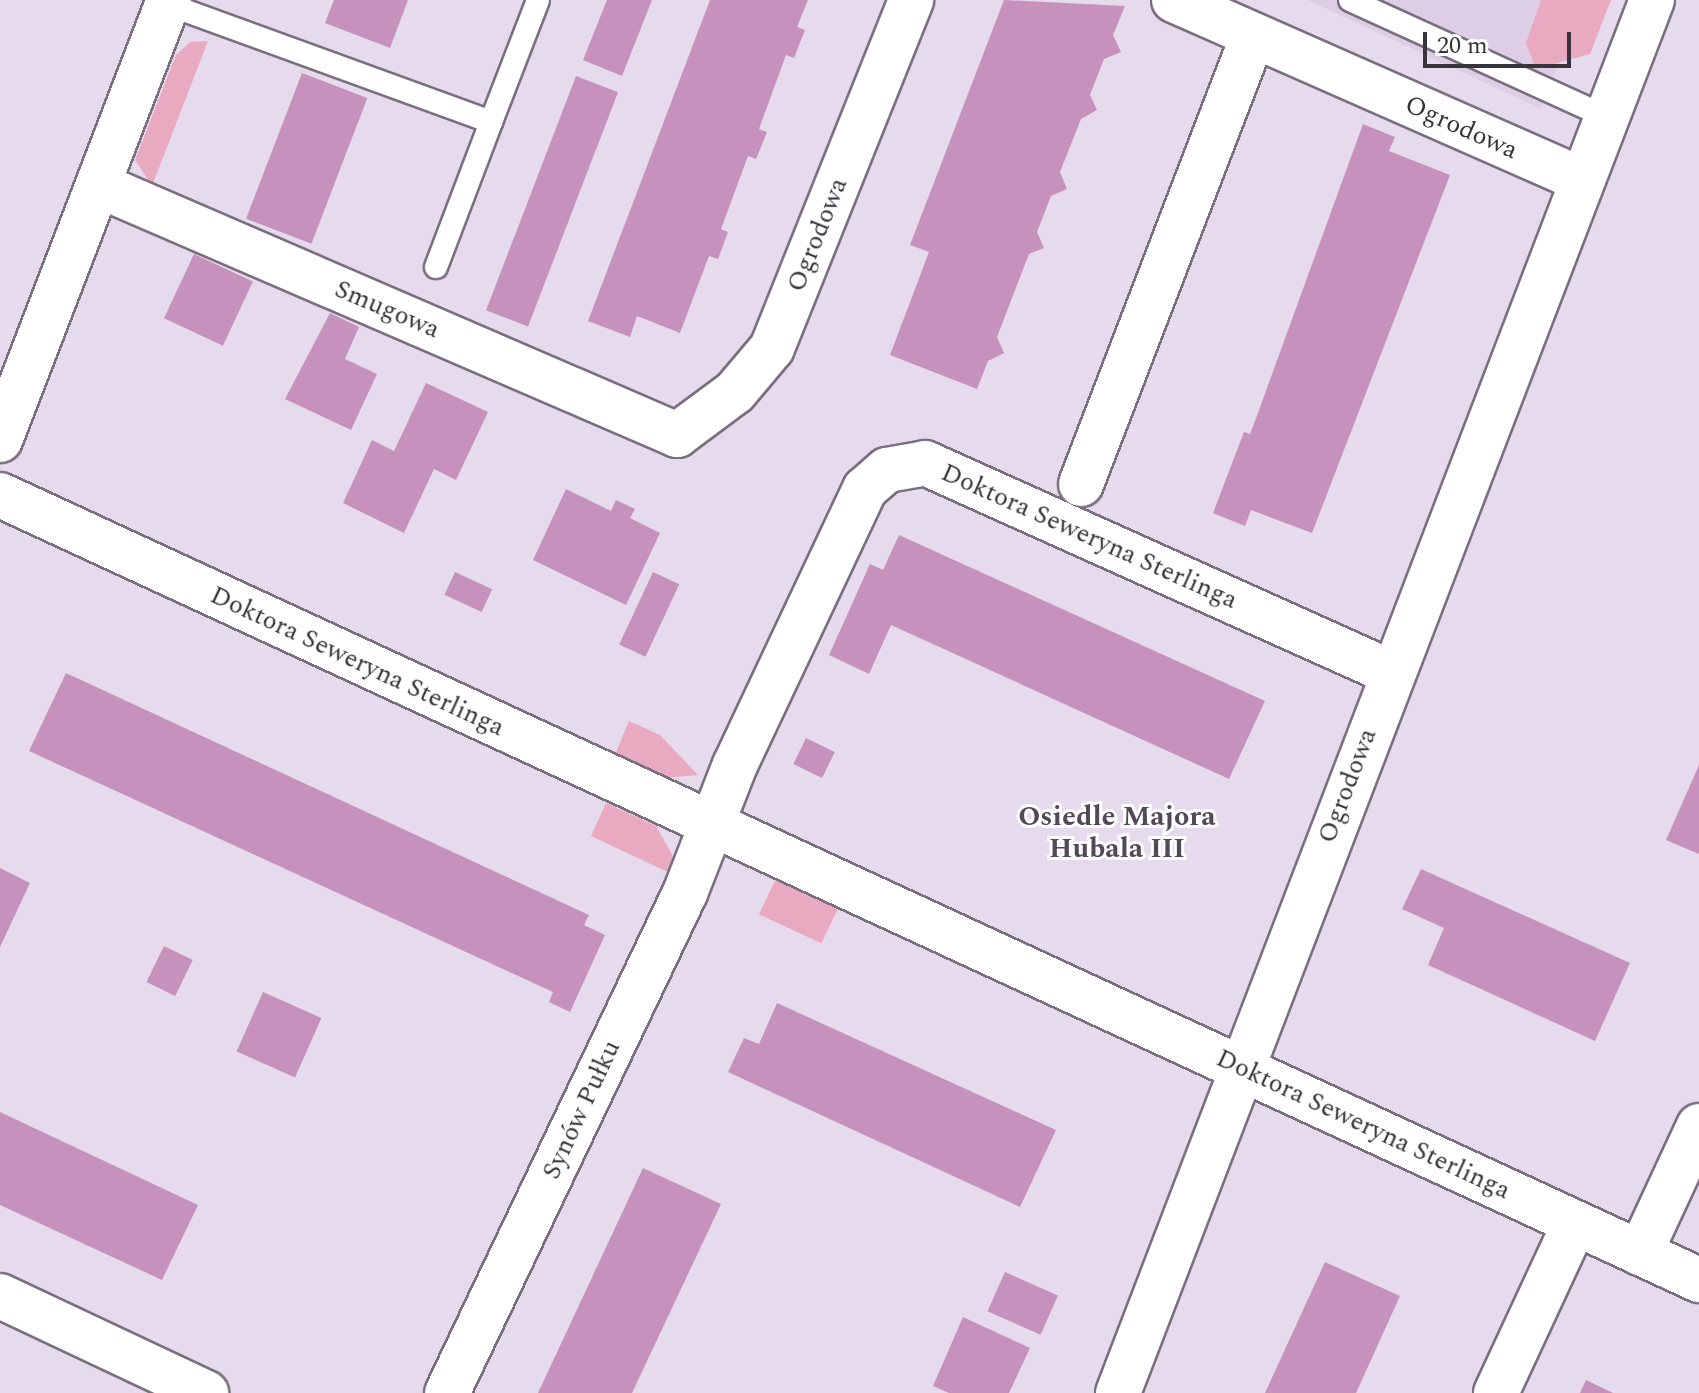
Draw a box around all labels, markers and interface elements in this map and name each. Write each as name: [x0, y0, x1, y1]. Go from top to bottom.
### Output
scale bar: [1427, 16, 1575, 66]
text: 20 m: [1437, 28, 1488, 64]
street label: Ogrodowa: [1400, 89, 1522, 167]
street label: Ogrodowa: [781, 173, 855, 297]
street label: Smugowa: [330, 274, 444, 346]
street label: Doktora Seweryna Sterlinga: [936, 457, 1242, 617]
street label: Doktora Seweryna Sterlinga: [205, 580, 509, 744]
street label: Ogrodowa: [1312, 724, 1384, 848]
district label: Osiedle Majora Hubala III: [1018, 800, 1216, 866]
street label: Synów Pułku: [536, 1036, 628, 1184]
street label: Doktora Seweryna Sterlinga: [1211, 1043, 1515, 1207]

